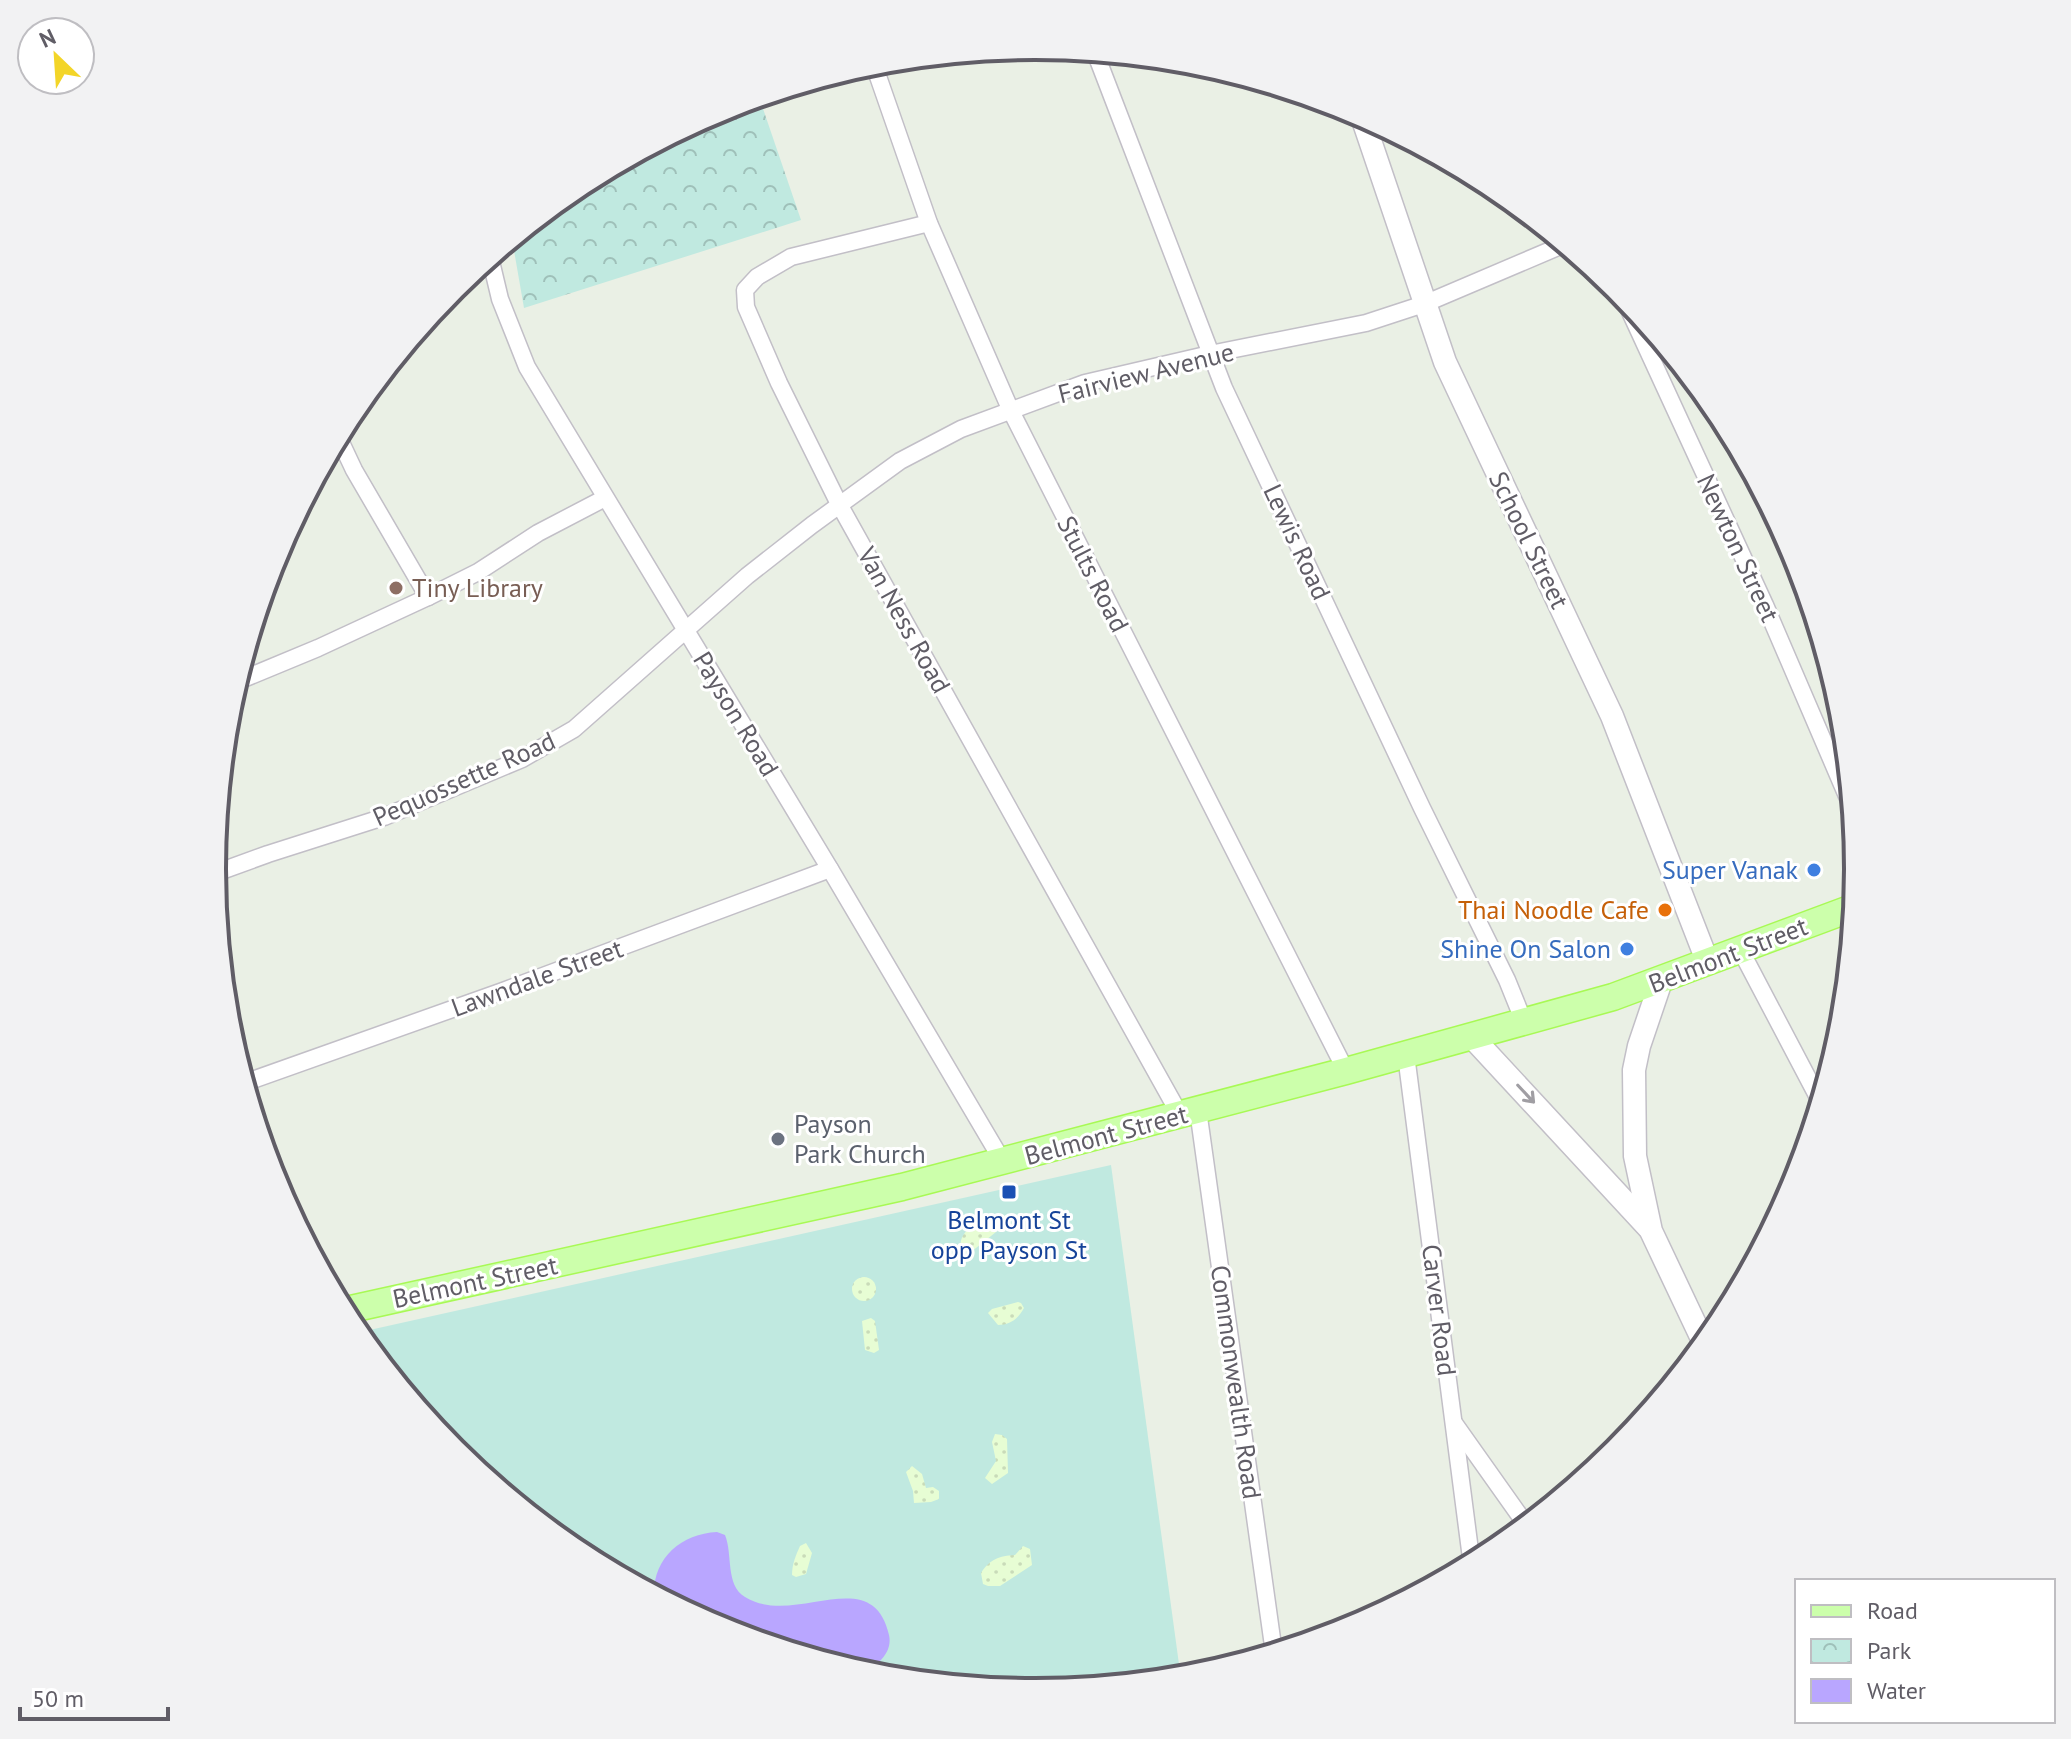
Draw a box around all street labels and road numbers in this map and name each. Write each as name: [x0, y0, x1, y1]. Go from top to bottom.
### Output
street label: Fairview Avenue: [1054, 335, 1237, 410]
street label: School Street: [1482, 466, 1577, 614]
street label: Newton Street: [1690, 469, 1787, 627]
street label: Lewis Road: [1256, 479, 1339, 605]
street label: Stults Road: [1050, 510, 1137, 637]
street label: Van Ness Road: [850, 540, 958, 699]
street label: Payson Road: [686, 645, 787, 782]
street label: Pequossette Road: [368, 724, 560, 833]
street label: Belmont Street: [1644, 909, 1812, 1000]
street label: Lawndale Street: [447, 931, 627, 1024]
street label: Belmont Street: [1021, 1097, 1191, 1172]
street label: Carver Road: [1415, 1242, 1464, 1378]
street label: Belmont Street: [390, 1248, 560, 1315]
street label: Commonwealth Road: [1204, 1263, 1269, 1501]

